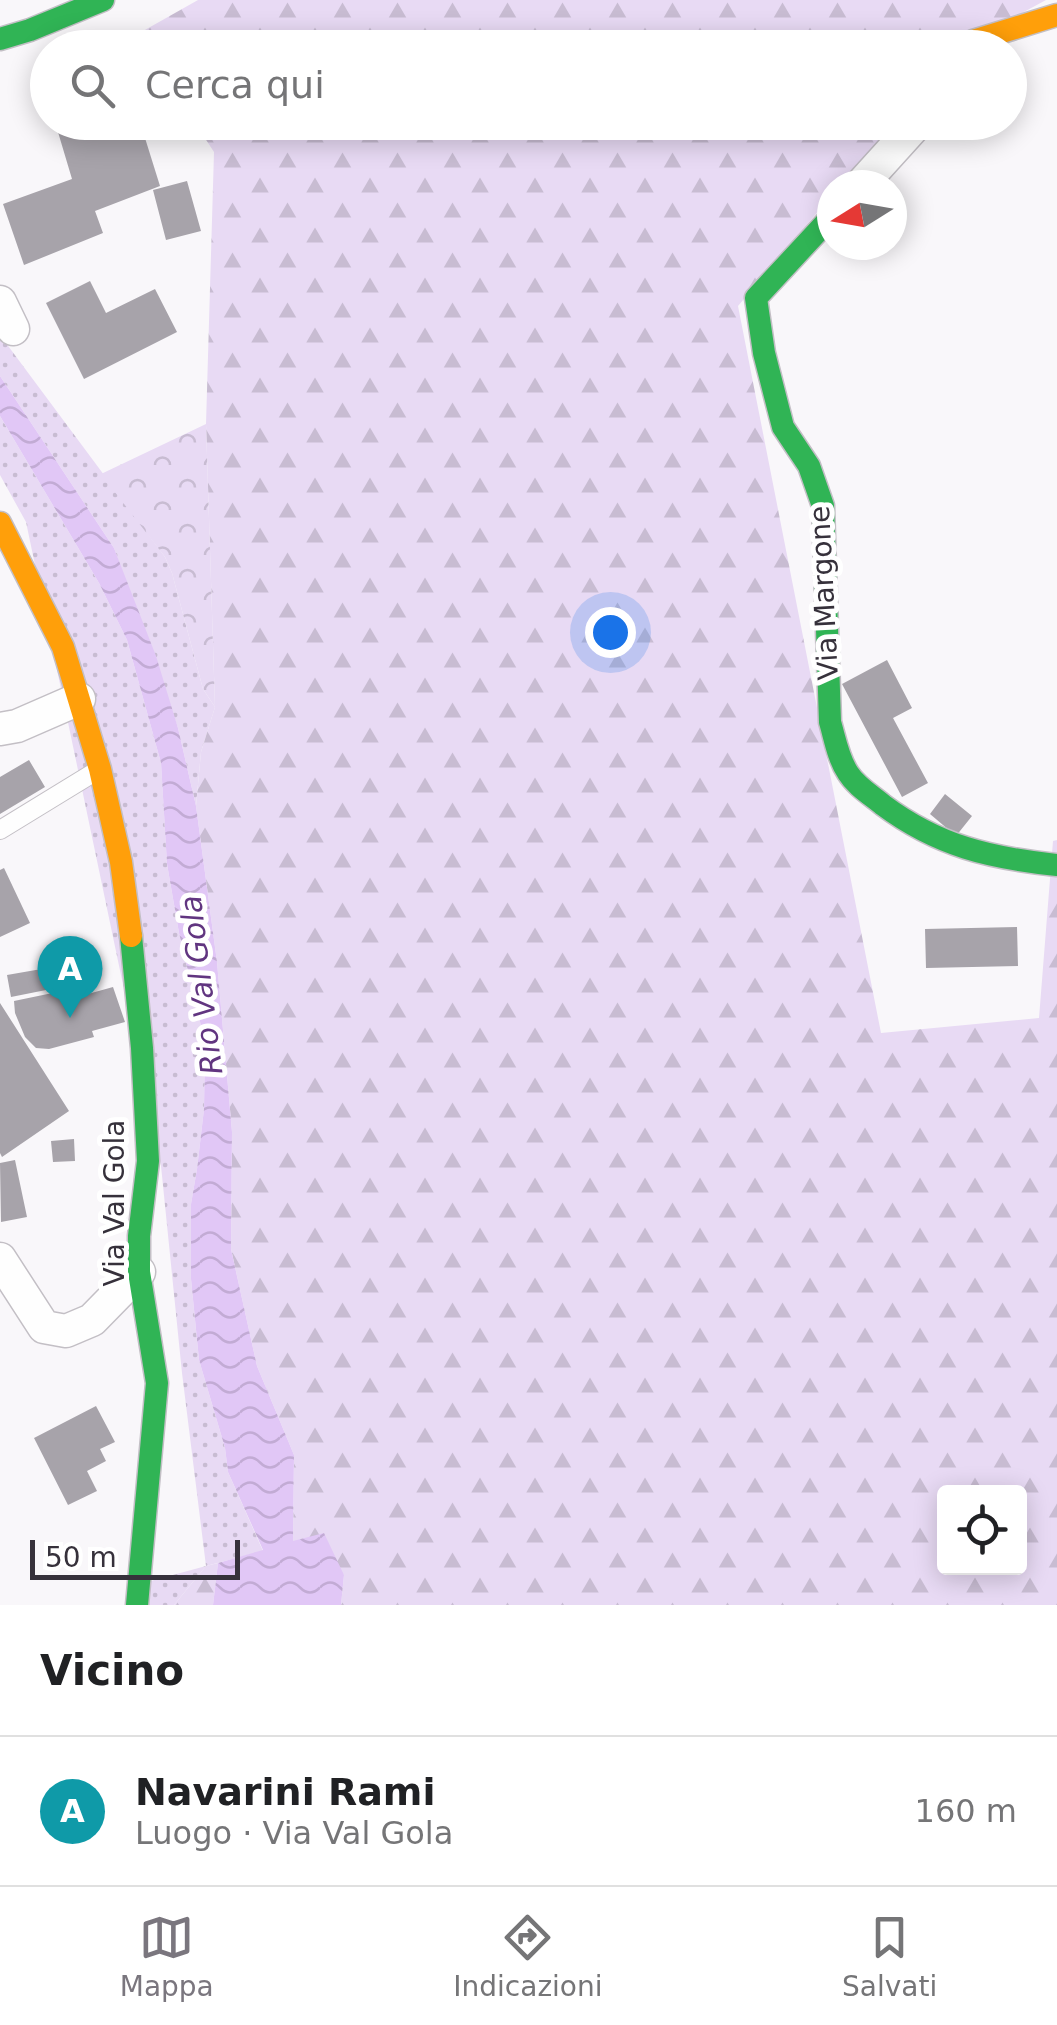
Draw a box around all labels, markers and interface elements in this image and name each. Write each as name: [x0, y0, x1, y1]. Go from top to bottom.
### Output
search box: [30, 30, 1027, 140]
icon: search: [65, 58, 120, 113]
text: Cerca qui: [145, 63, 325, 107]
north arrow: [817, 170, 907, 260]
street label: Via Margone: [803, 505, 845, 681]
your location: [585, 607, 636, 658]
water label: Rio Val Gola: [173, 893, 229, 1077]
pin: A: [38, 936, 102, 1018]
street label: Via Val Gola: [98, 1120, 131, 1286]
map controls: [937, 1485, 1027, 1575]
button: locate: [937, 1485, 1027, 1575]
scale bar: [30, 1535, 240, 1580]
text: 50 m: [45, 1541, 117, 1574]
text: Vicino: [40, 1646, 184, 1695]
text: Navarini Rami: [135, 1770, 435, 1814]
text: A: [60, 1792, 85, 1830]
text: 160 m: [915, 1792, 1017, 1830]
text: Luogo · Via Val Gola: [135, 1814, 453, 1852]
tab: Mappa: [120, 1910, 214, 2003]
tab: Indicazioni: [453, 1910, 603, 2003]
tab: Salvati: [842, 1910, 937, 2003]

